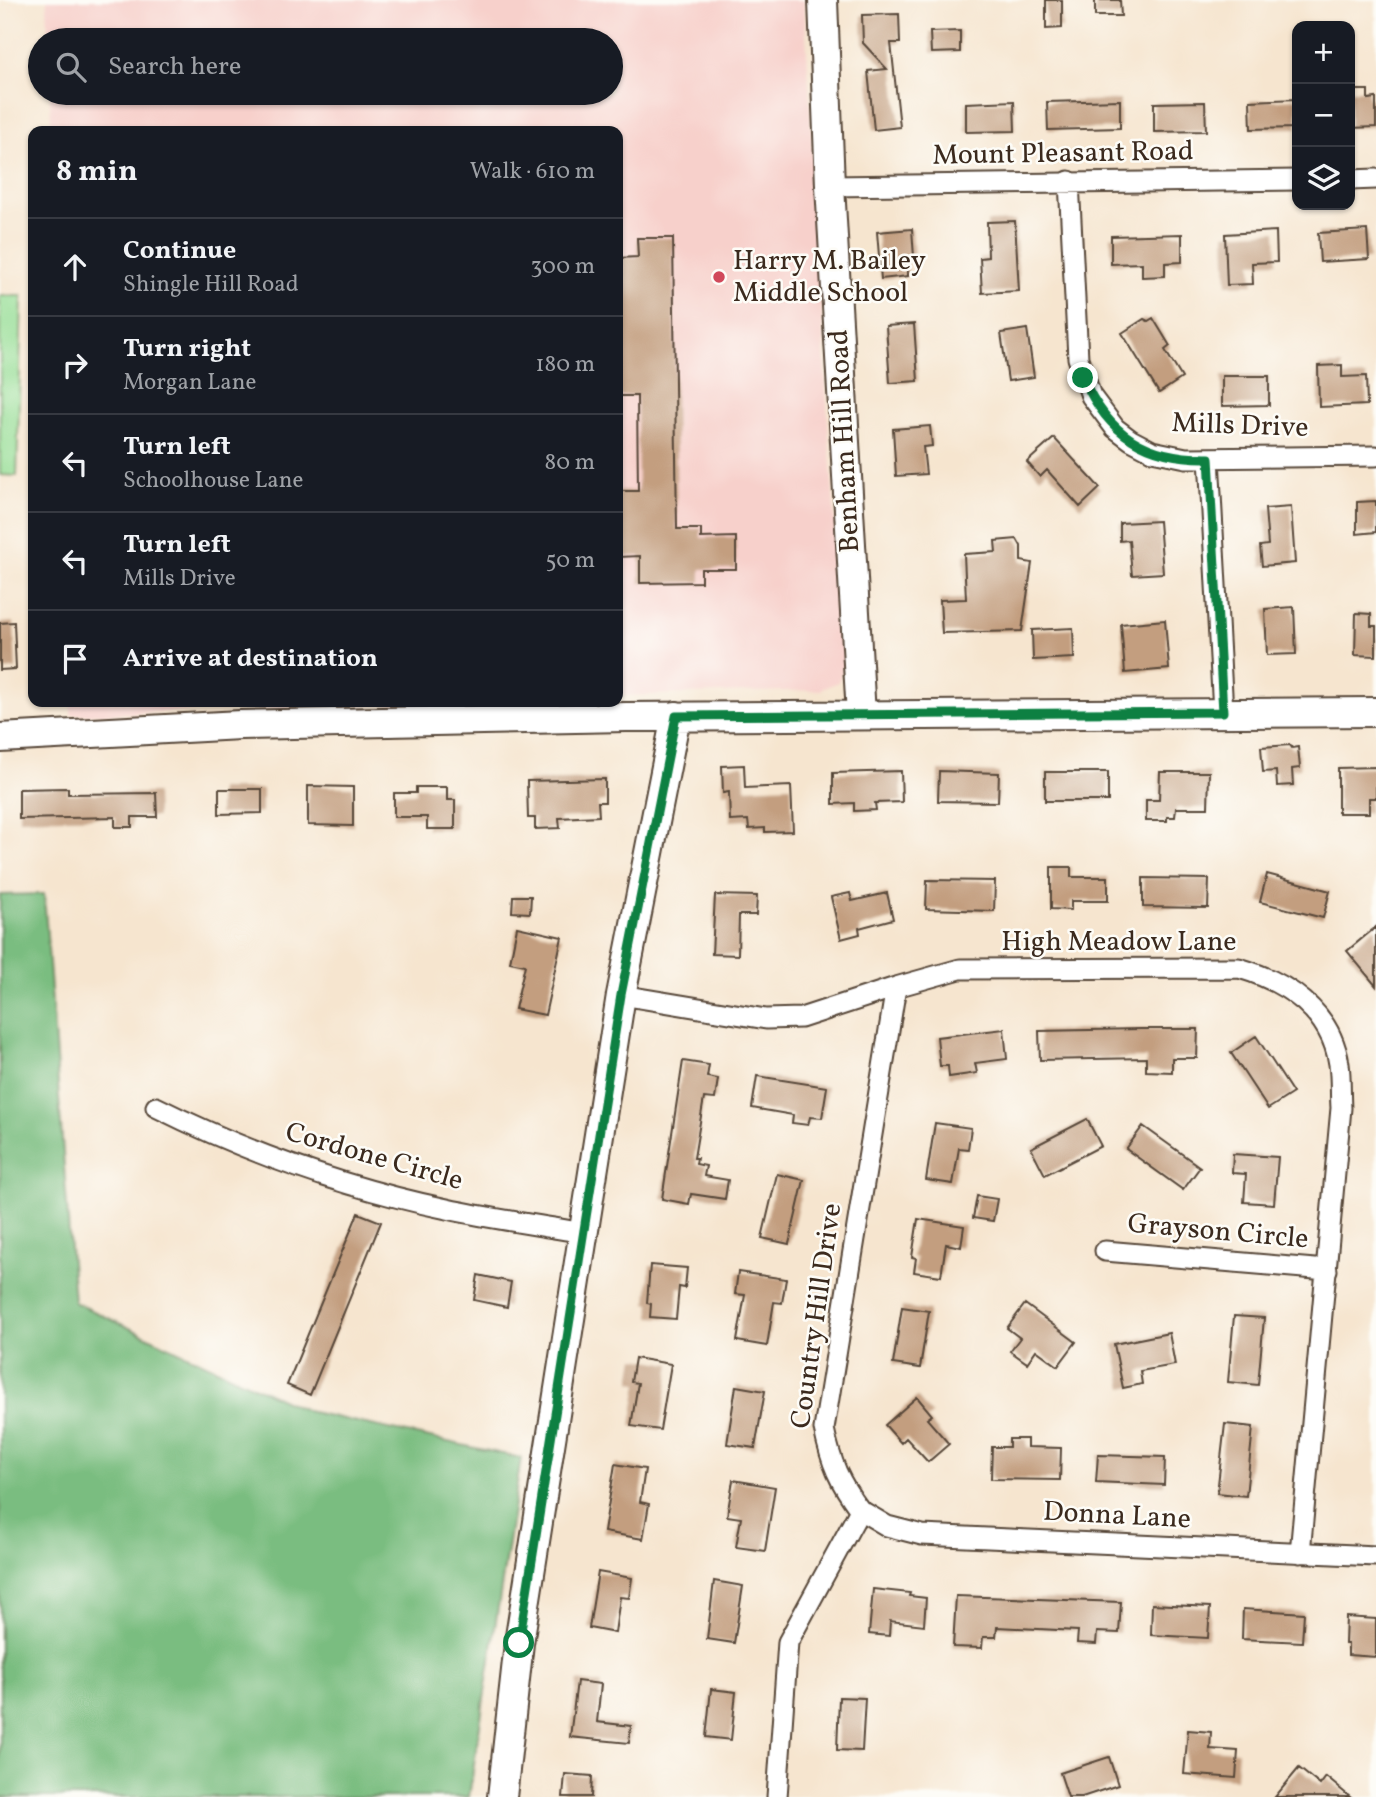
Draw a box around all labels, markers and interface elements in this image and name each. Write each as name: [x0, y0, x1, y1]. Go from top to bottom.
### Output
map controls: [1292, 21, 1355, 210]
button: +: [1292, 21, 1355, 84]
search box: [28, 28, 623, 105]
icon: search: [52, 48, 90, 86]
text: Search here: [108, 49, 241, 85]
button: −: [1292, 84, 1355, 147]
street label: Mount Pleasant Road: [932, 132, 1194, 176]
button: layers: [1292, 147, 1355, 210]
text: 8 min: [56, 151, 138, 193]
text: Walk · 610 m: [470, 156, 595, 188]
text: Continue: [123, 233, 236, 269]
place label: Harry M. Bailey Middle School: [733, 242, 926, 313]
icon: ahead: [56, 248, 94, 286]
text: 300 m: [531, 251, 595, 283]
text: Shingle Hill Road: [123, 269, 299, 301]
marker: Harry M. Bailey Middle School: [711, 269, 727, 285]
street label: Benham Hill Road: [820, 328, 870, 554]
text: Turn right: [123, 331, 251, 367]
icon: right: [56, 346, 94, 384]
text: 180 m: [536, 349, 595, 381]
route end: [1067, 362, 1098, 393]
text: Morgan Lane: [123, 367, 256, 399]
street label: Mills Drive: [1171, 404, 1309, 448]
text: Turn left: [123, 429, 231, 465]
icon: left: [56, 444, 94, 482]
text: 80 m: [545, 447, 595, 479]
text: Schoolhouse Lane: [123, 465, 303, 497]
text: Turn left: [123, 527, 231, 563]
icon: left: [56, 542, 94, 580]
text: 50 m: [546, 545, 595, 577]
text: Mills Drive: [123, 563, 236, 595]
icon: arrive: [56, 640, 94, 678]
text: Arrive at destination: [123, 641, 378, 677]
street label: High Meadow Lane: [1001, 923, 1237, 962]
street label: Cordone Circle: [281, 1113, 467, 1201]
street label: Country Hill Drive: [782, 1201, 852, 1431]
street label: Grayson Circle: [1126, 1205, 1310, 1259]
street label: Donna Lane: [1042, 1493, 1192, 1539]
route start: [503, 1627, 534, 1658]

